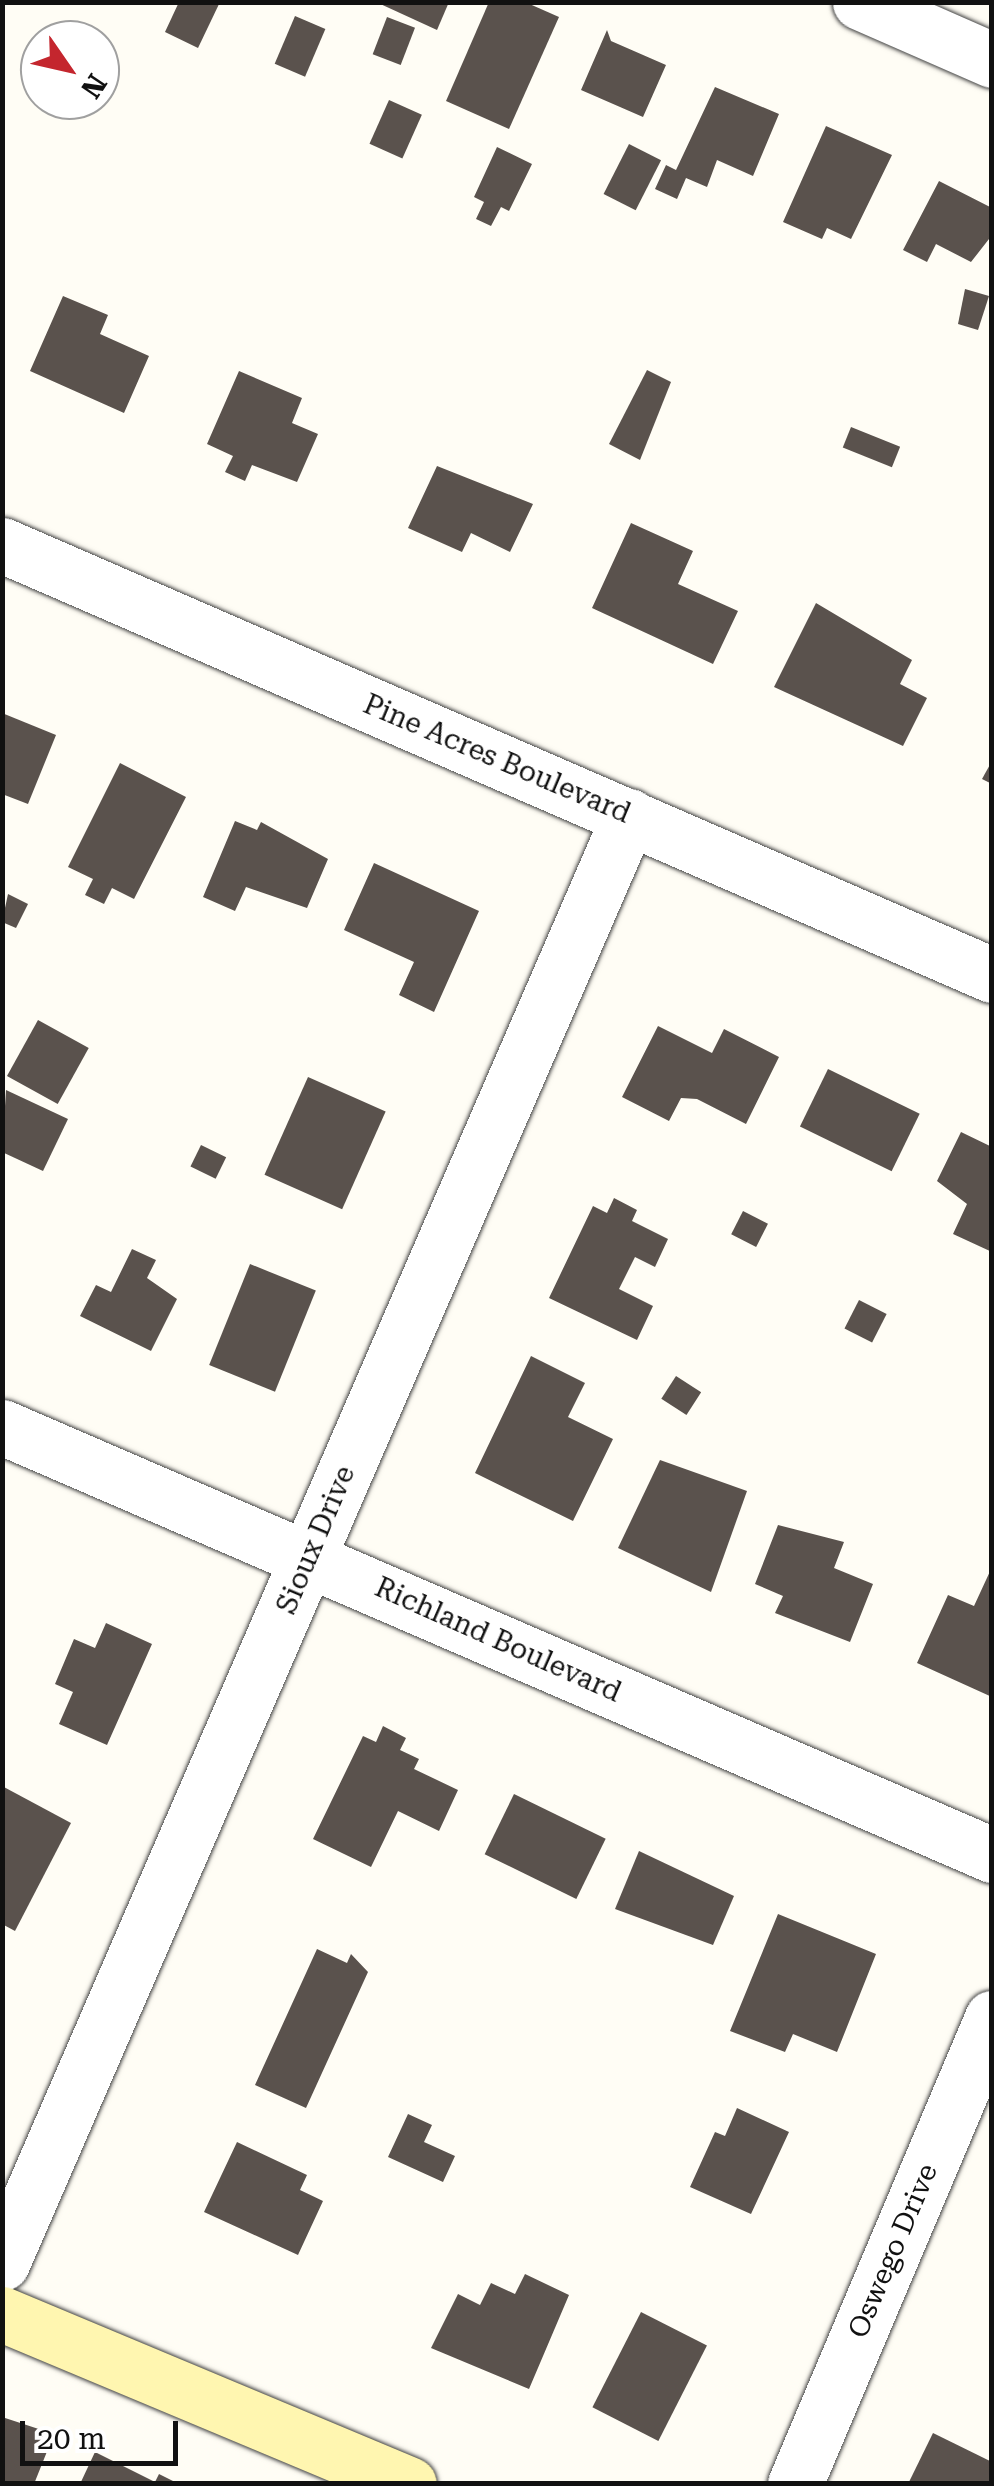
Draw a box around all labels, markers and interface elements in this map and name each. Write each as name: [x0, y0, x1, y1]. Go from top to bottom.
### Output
north arrow: [20, 20, 120, 120]
text: N: [74, 68, 113, 104]
street label: Pine Acres Boulevard: [358, 687, 636, 831]
street label: Sioux Drive: [270, 1461, 362, 1619]
street label: Richland Boulevard: [370, 1571, 626, 1709]
street label: Oswego Drive: [841, 2159, 945, 2343]
scale bar: [25, 2401, 182, 2463]
text: 20 m: [37, 2421, 106, 2456]

